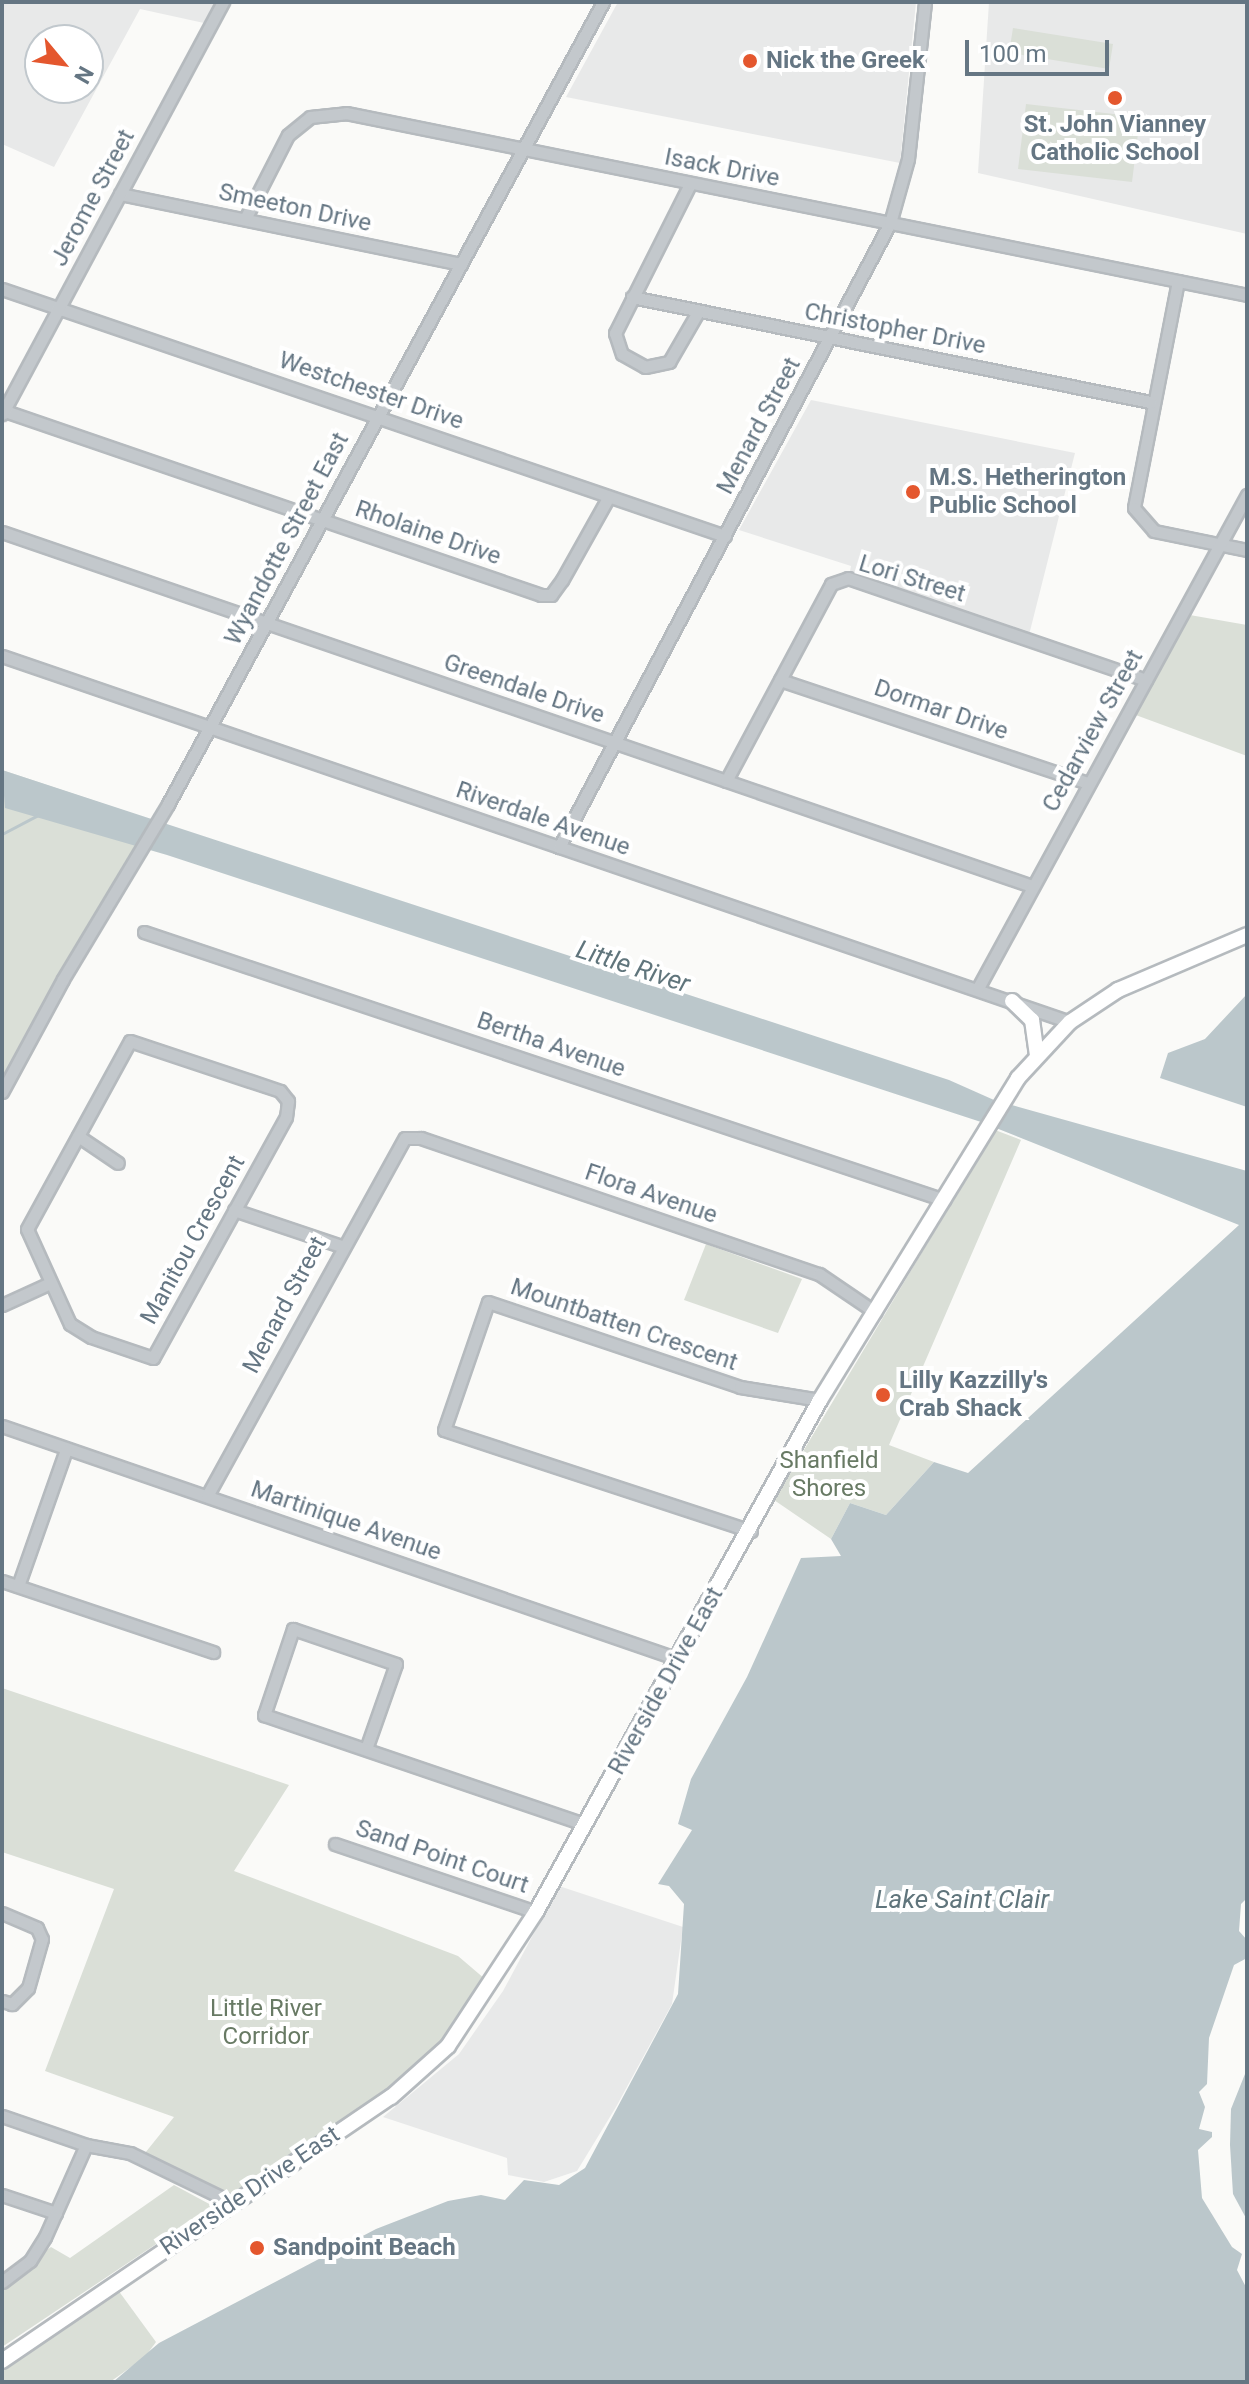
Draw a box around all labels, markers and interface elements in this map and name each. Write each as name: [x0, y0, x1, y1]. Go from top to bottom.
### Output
north arrow: [24, 24, 104, 104]
scale bar: [969, 24, 1113, 74]
text: 100 m: [979, 40, 1046, 68]
place label: Nick the Greek: [766, 47, 925, 75]
marker: Nick the Greek: [741, 52, 759, 70]
text: N: [69, 62, 98, 88]
marker: St. John Vianney Catholic School: [1106, 89, 1124, 107]
place label: St. John Vianney Catholic School: [1024, 111, 1206, 167]
street label: Jerome Street: [45, 125, 141, 271]
street label: Isack Drive: [662, 143, 782, 193]
street label: Smeeton Drive: [216, 178, 374, 238]
street label: Christopher Drive: [802, 297, 988, 361]
street label: Westchester Drive: [275, 346, 467, 436]
street label: Menard Street: [711, 353, 807, 499]
street label: Wyandotte Street East: [219, 428, 355, 650]
place label: M.S. Hetherington Public School: [929, 464, 1126, 520]
marker: M.S. Hetherington Public School: [904, 483, 922, 501]
street label: Rholaine Drive: [351, 495, 505, 571]
street label: Lori Street: [855, 549, 969, 609]
street label: Cedarview Street: [1037, 645, 1149, 817]
street label: Greendale Drive: [440, 648, 608, 730]
street label: Dormar Drive: [870, 674, 1012, 746]
street label: Riverdale Avenue: [452, 776, 634, 862]
water label: Little River: [572, 934, 694, 1000]
street label: Bertha Avenue: [473, 1006, 629, 1084]
street label: Manitou Crescent: [135, 1151, 251, 1329]
street label: Flora Avenue: [581, 1158, 721, 1230]
street label: Menard Street: [237, 1232, 333, 1378]
street label: Mountbatten Crescent: [507, 1273, 741, 1377]
place label: Lilly Kazzilly's Crab Shack: [899, 1367, 1048, 1423]
marker: Lilly Kazzilly's Crab Shack: [874, 1386, 892, 1404]
park label: Shanfield Shores: [779, 1447, 879, 1503]
street label: Martinique Avenue: [247, 1475, 445, 1567]
street label: Riverside Drive East: [602, 1582, 730, 1780]
street label: Sand Point Court: [352, 1814, 532, 1900]
water label: Lake Saint Clair: [875, 1884, 1049, 1916]
park label: Little River Corridor: [210, 1995, 322, 2051]
street label: Riverside Drive East: [155, 2120, 345, 2262]
place label: Sandpoint Beach: [273, 2234, 456, 2262]
marker: Sandpoint Beach: [248, 2239, 266, 2257]

